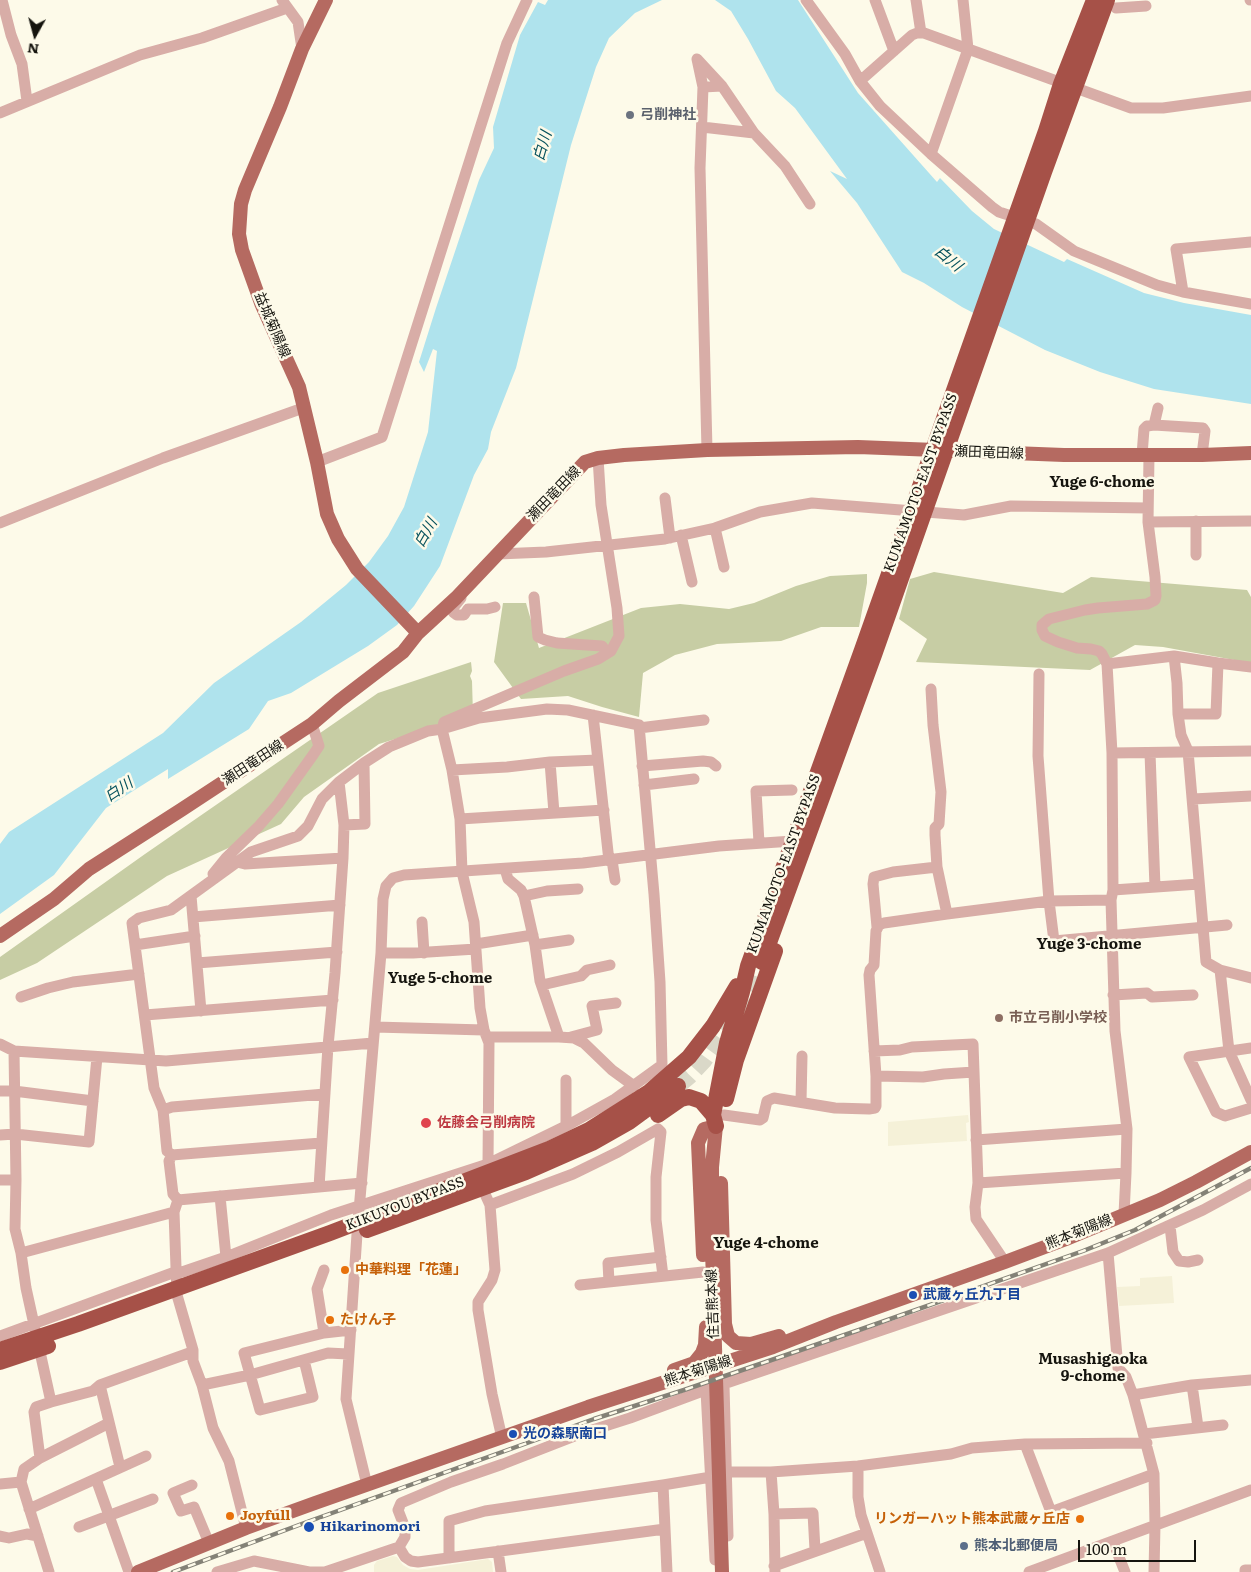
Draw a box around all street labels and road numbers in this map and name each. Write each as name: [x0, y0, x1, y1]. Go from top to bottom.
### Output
street label: 益城菊陽線: [251, 290, 293, 360]
street label: KUMAMOTO-EAST BYPASS: [881, 391, 961, 575]
street label: 瀬田竜田線: [954, 443, 1024, 463]
street label: 瀬田竜田線: [524, 463, 584, 525]
street label: 瀬田竜田線: [219, 737, 287, 789]
street label: KUMAMOTO-EAST BYPASS: [744, 772, 824, 956]
street label: KIKUYOU BYPASS: [343, 1174, 467, 1234]
street label: 熊本菊陽線: [1043, 1211, 1115, 1253]
street label: 住吉熊本線: [703, 1269, 723, 1339]
street label: 熊本菊陽線: [662, 1352, 734, 1390]

